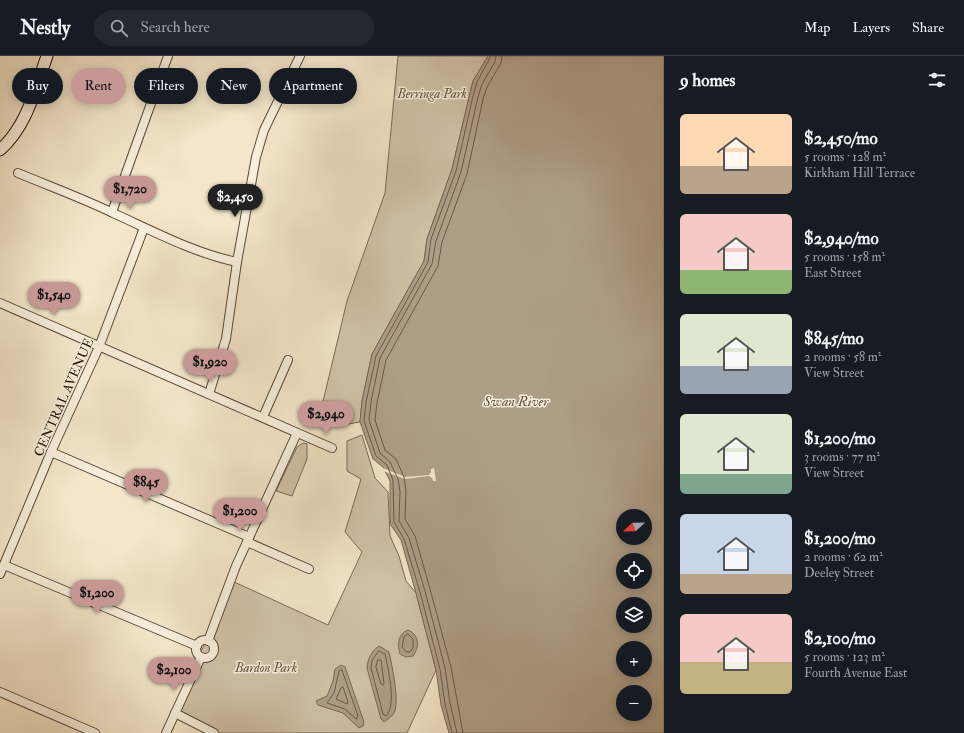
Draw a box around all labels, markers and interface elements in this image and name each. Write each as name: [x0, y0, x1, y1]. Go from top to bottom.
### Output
search box: [94, 10, 374, 46]
text: Nestly: [20, 16, 70, 40]
icon: search: [108, 17, 130, 39]
text: Search here: [140, 18, 210, 37]
text: Map: [804, 19, 830, 36]
text: Layers: [852, 19, 890, 36]
text: Share: [912, 19, 944, 36]
chip: Buy: [12, 68, 63, 104]
chip: Rent: [71, 68, 126, 104]
chip: Filters: [134, 68, 198, 104]
chip: New: [206, 68, 261, 104]
chip: Apartment: [269, 68, 357, 104]
icon: filters: [926, 69, 948, 91]
text: 9 homes: [680, 70, 735, 91]
park label: Berringa Park: [396, 86, 467, 102]
text: $2,450/mo: [804, 128, 878, 149]
icon: home: [712, 130, 760, 178]
text: 5 rooms · 128 m²: [804, 149, 886, 165]
text: Kirkham Hill Terrace: [804, 165, 915, 181]
pin: $1,720: [97, 176, 163, 210]
text: $1,720: [113, 181, 147, 197]
pin: $2,450: [202, 184, 268, 218]
text: $2,450: [217, 189, 253, 205]
text: $2,940/mo: [804, 228, 879, 249]
icon: home: [712, 230, 760, 278]
text: 5 rooms · 158 m²: [804, 249, 885, 265]
text: East Street: [804, 265, 861, 281]
pin: $1,540: [21, 282, 87, 316]
text: $1,540: [37, 287, 71, 303]
text: $845/mo: [804, 328, 864, 349]
icon: home: [712, 330, 760, 378]
street label: CENTRAL AVENUE: [31, 336, 97, 459]
pin: $1,920: [177, 349, 243, 383]
text: 2 rooms · 58 m²: [804, 349, 882, 365]
text: $1,920: [192, 354, 228, 370]
text: View Street: [804, 365, 864, 381]
water label: Swan River: [483, 393, 549, 410]
pin: $2,940: [293, 401, 359, 435]
text: $2,940: [307, 406, 345, 422]
text: $1,200/mo: [804, 428, 876, 449]
icon: home: [712, 430, 760, 478]
text: 3 rooms · 77 m²: [804, 449, 880, 465]
text: View Street: [804, 465, 864, 481]
pin: $845: [122, 469, 170, 503]
text: $845: [133, 474, 159, 490]
pin: $1,200: [207, 498, 273, 532]
text: $1,200: [222, 503, 258, 519]
north arrow: [616, 509, 652, 545]
map controls: [616, 509, 652, 721]
text: $1,200/mo: [804, 528, 876, 549]
icon: home: [712, 530, 760, 578]
text: 2 rooms · 62 m²: [804, 549, 883, 565]
button: locate: [616, 553, 652, 589]
text: Deeley Street: [804, 565, 874, 581]
pin: $1,200: [64, 580, 130, 614]
text: $1,200: [79, 585, 115, 601]
button: layers: [616, 597, 652, 633]
text: $2,100/mo: [804, 628, 875, 649]
icon: home: [712, 630, 760, 678]
button: +: [616, 641, 652, 677]
text: 5 rooms · 123 m²: [804, 649, 885, 665]
pin: $2,100: [141, 657, 207, 691]
park label: Bardon Park: [234, 660, 297, 676]
text: $2,100: [157, 662, 191, 678]
text: Fourth Avenue East: [804, 665, 907, 681]
button: −: [616, 685, 652, 721]

